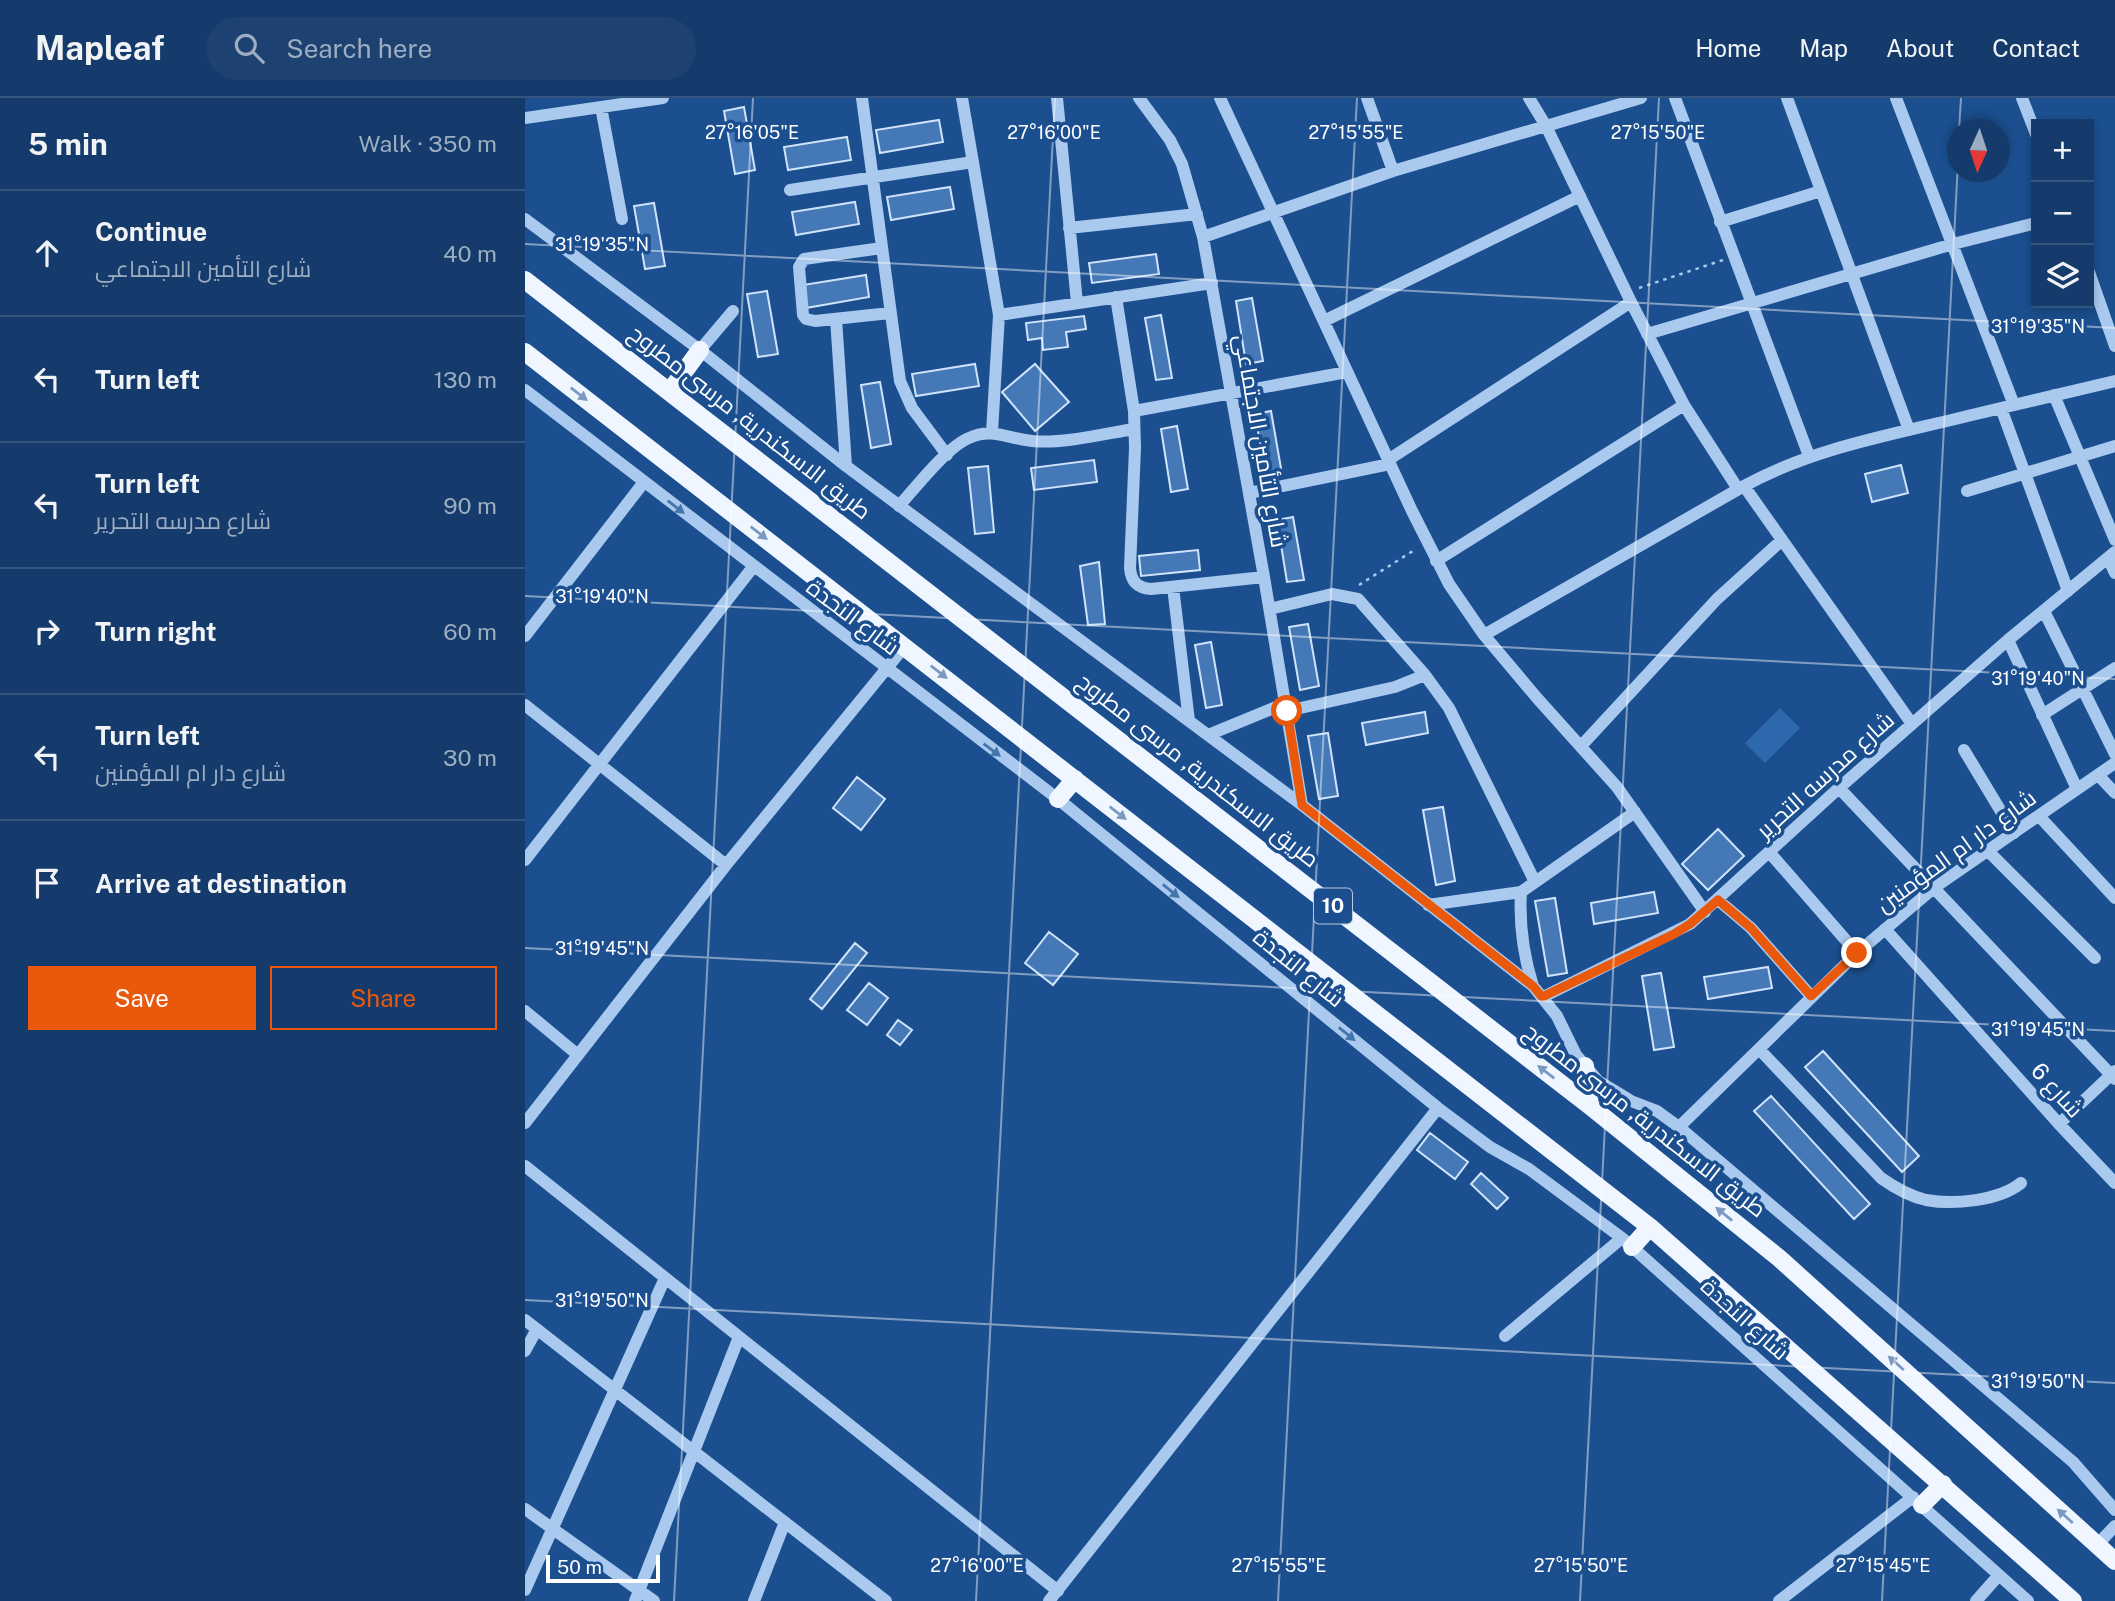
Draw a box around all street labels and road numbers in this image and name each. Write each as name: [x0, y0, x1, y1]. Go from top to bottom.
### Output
street label: طريق الاسكندرية, مرسى مطروح: [622, 319, 877, 527]
street label: شارع التأمين الاجتماعي: [1225, 332, 1295, 551]
street label: شارع النجدة: [800, 573, 905, 663]
street label: طريق الاسكندرية, مرسى مطروح: [1070, 667, 1325, 875]
street label: شارع مدرسه التحرير: [1749, 706, 1901, 847]
street label: شارع دار ام المؤمنين: [1871, 784, 2043, 920]
road number: 10: [1314, 888, 1352, 924]
street label: شارع النجدة: [1247, 923, 1350, 1015]
street label: طريق الاسكندرية, مرسى مطروح: [1517, 1017, 1772, 1225]
street label: شارع 6: [2024, 1057, 2089, 1125]
street label: شارع النجدة: [1694, 1272, 1795, 1367]

